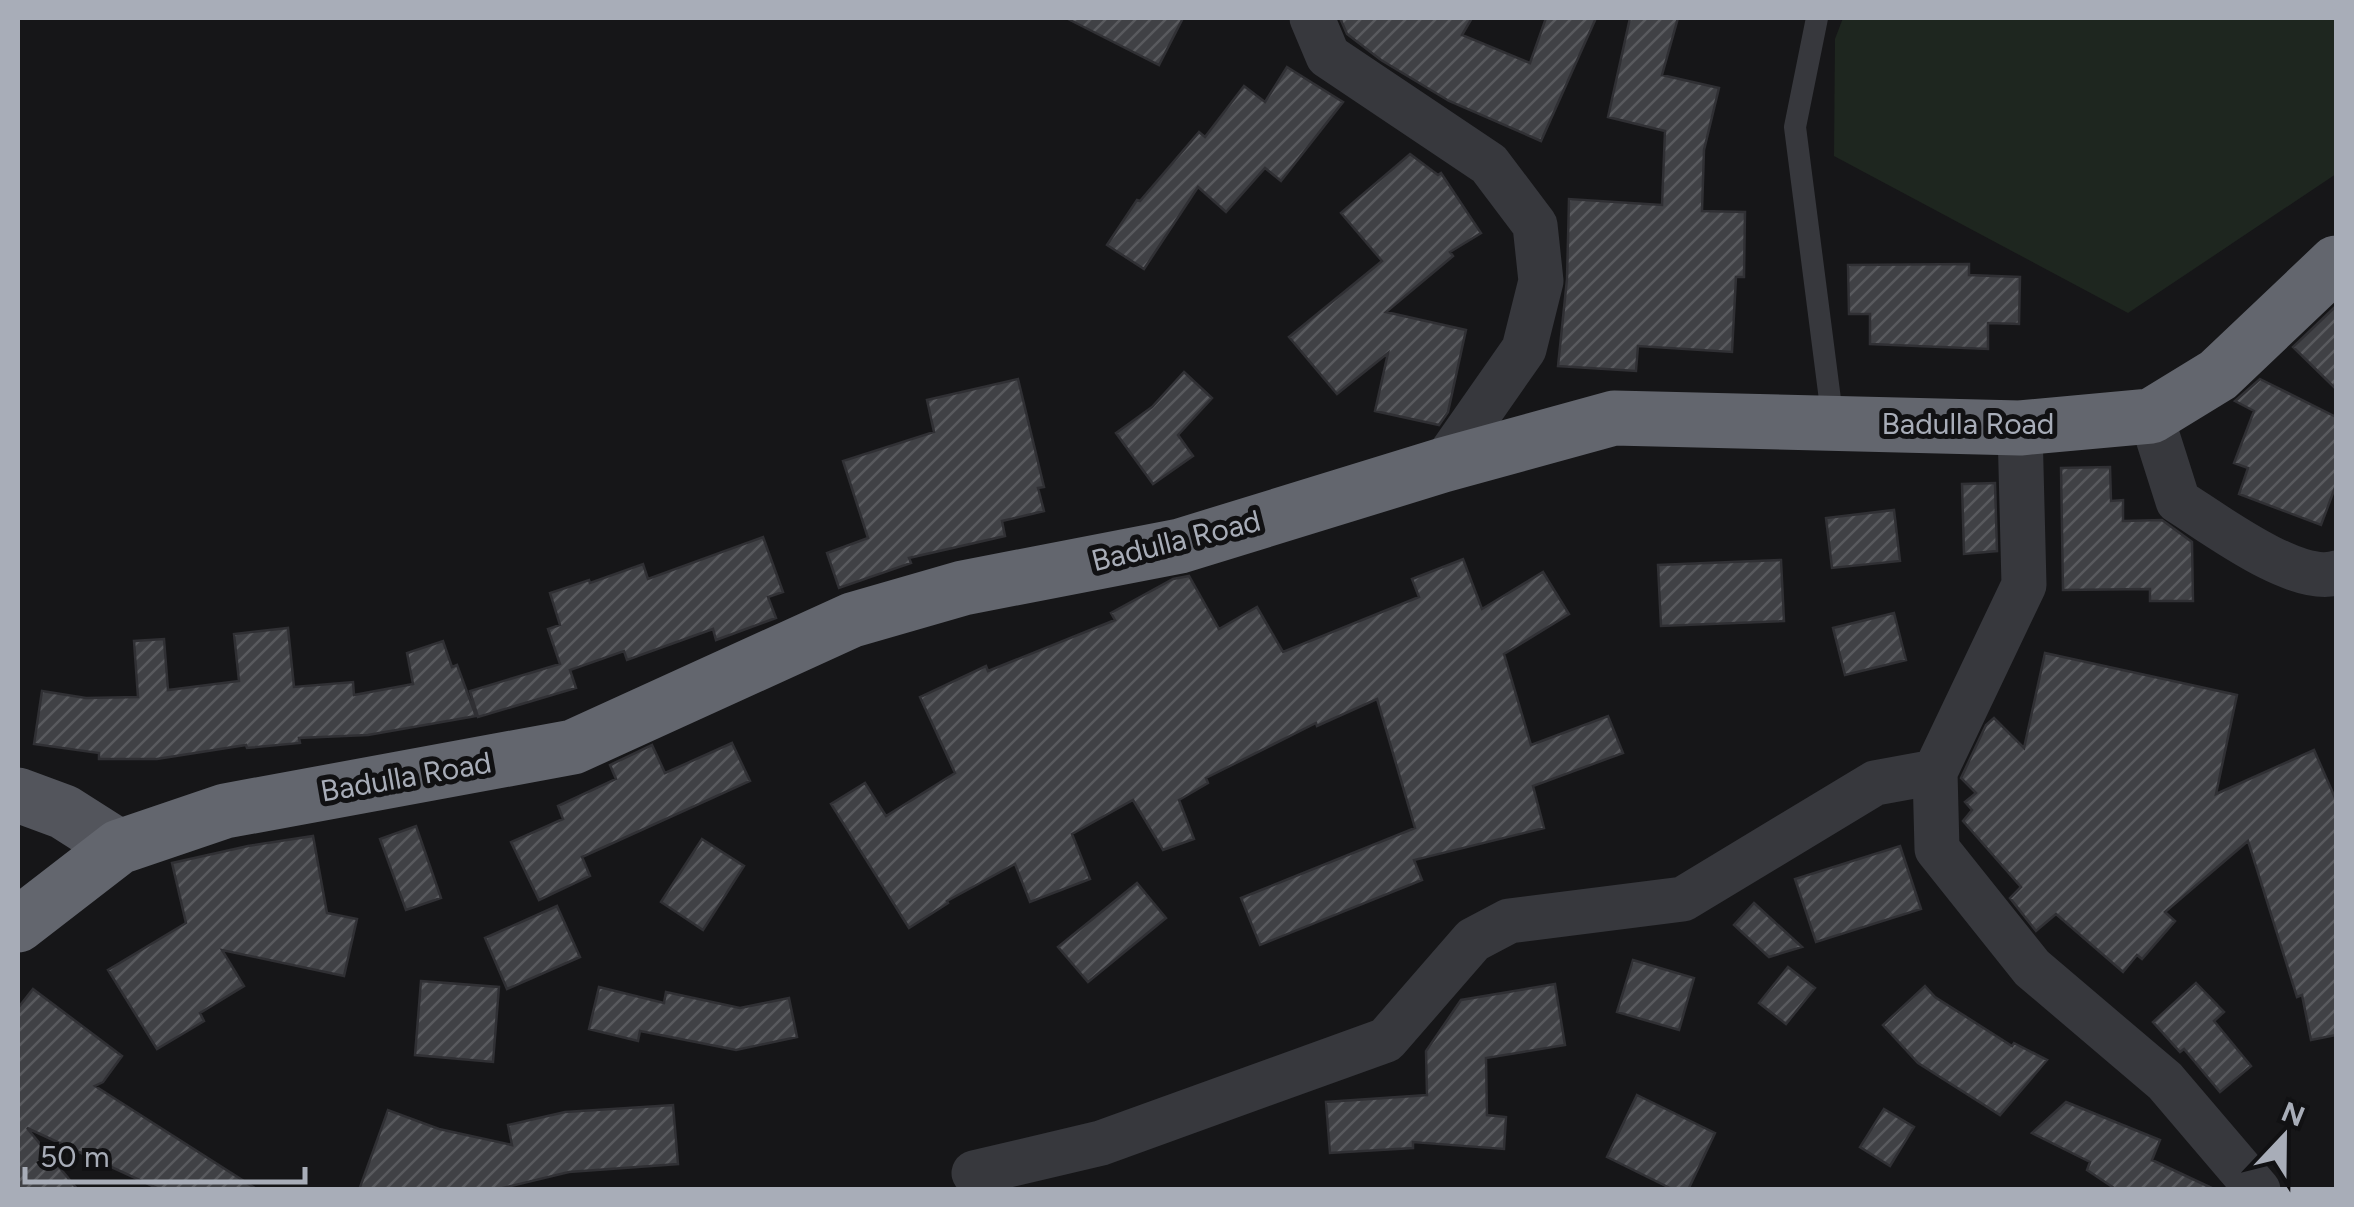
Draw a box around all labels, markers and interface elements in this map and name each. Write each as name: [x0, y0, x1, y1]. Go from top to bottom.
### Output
street label: Badulla Road: [1882, 405, 2054, 442]
street label: Badulla Road: [1088, 502, 1264, 579]
street label: Badulla Road: [318, 743, 494, 810]
north arrow: [2234, 1087, 2334, 1187]
text: N: [2277, 1094, 2310, 1134]
scale bar: [25, 1122, 305, 1184]
text: 50 m: [40, 1138, 109, 1175]

